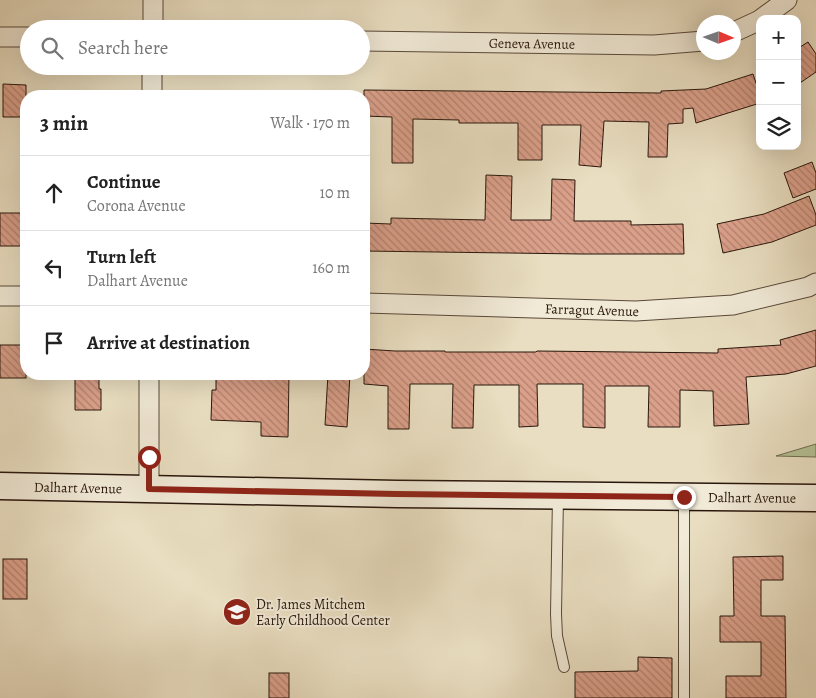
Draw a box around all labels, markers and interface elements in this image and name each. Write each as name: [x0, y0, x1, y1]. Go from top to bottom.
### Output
north arrow: [696, 15, 741, 60]
map controls: [756, 15, 801, 150]
button: +: [756, 15, 801, 60]
search box: [20, 20, 370, 75]
street label: Geneva Avenue: [489, 33, 575, 53]
icon: search: [38, 34, 66, 62]
text: Search here: [78, 35, 168, 61]
button: −: [756, 60, 801, 105]
button: layers: [756, 105, 801, 150]
text: 3 min: [40, 109, 88, 137]
text: Walk · 170 m: [270, 112, 350, 134]
text: Continue: [87, 169, 161, 195]
icon: ahead: [40, 179, 68, 207]
text: 10 m: [320, 182, 350, 204]
text: Corona Avenue: [87, 195, 186, 217]
text: Turn left: [87, 244, 156, 270]
icon: left: [40, 254, 68, 282]
text: 160 m: [312, 257, 350, 279]
text: Dalhart Avenue: [87, 270, 188, 292]
street label: Farragut Avenue: [545, 299, 639, 321]
icon: arrive: [40, 329, 68, 357]
text: Arrive at destination: [87, 330, 250, 356]
route start: [138, 446, 161, 469]
street label: Dalhart Avenue: [34, 477, 122, 498]
route end: [673, 486, 696, 509]
street label: Dalhart Avenue: [708, 487, 796, 507]
place label: Dr. James Mitchem Early Childhood Center: [256, 595, 390, 630]
school or university icon: Dr. James Mitchem Early Childhood Center: [222, 597, 252, 627]

